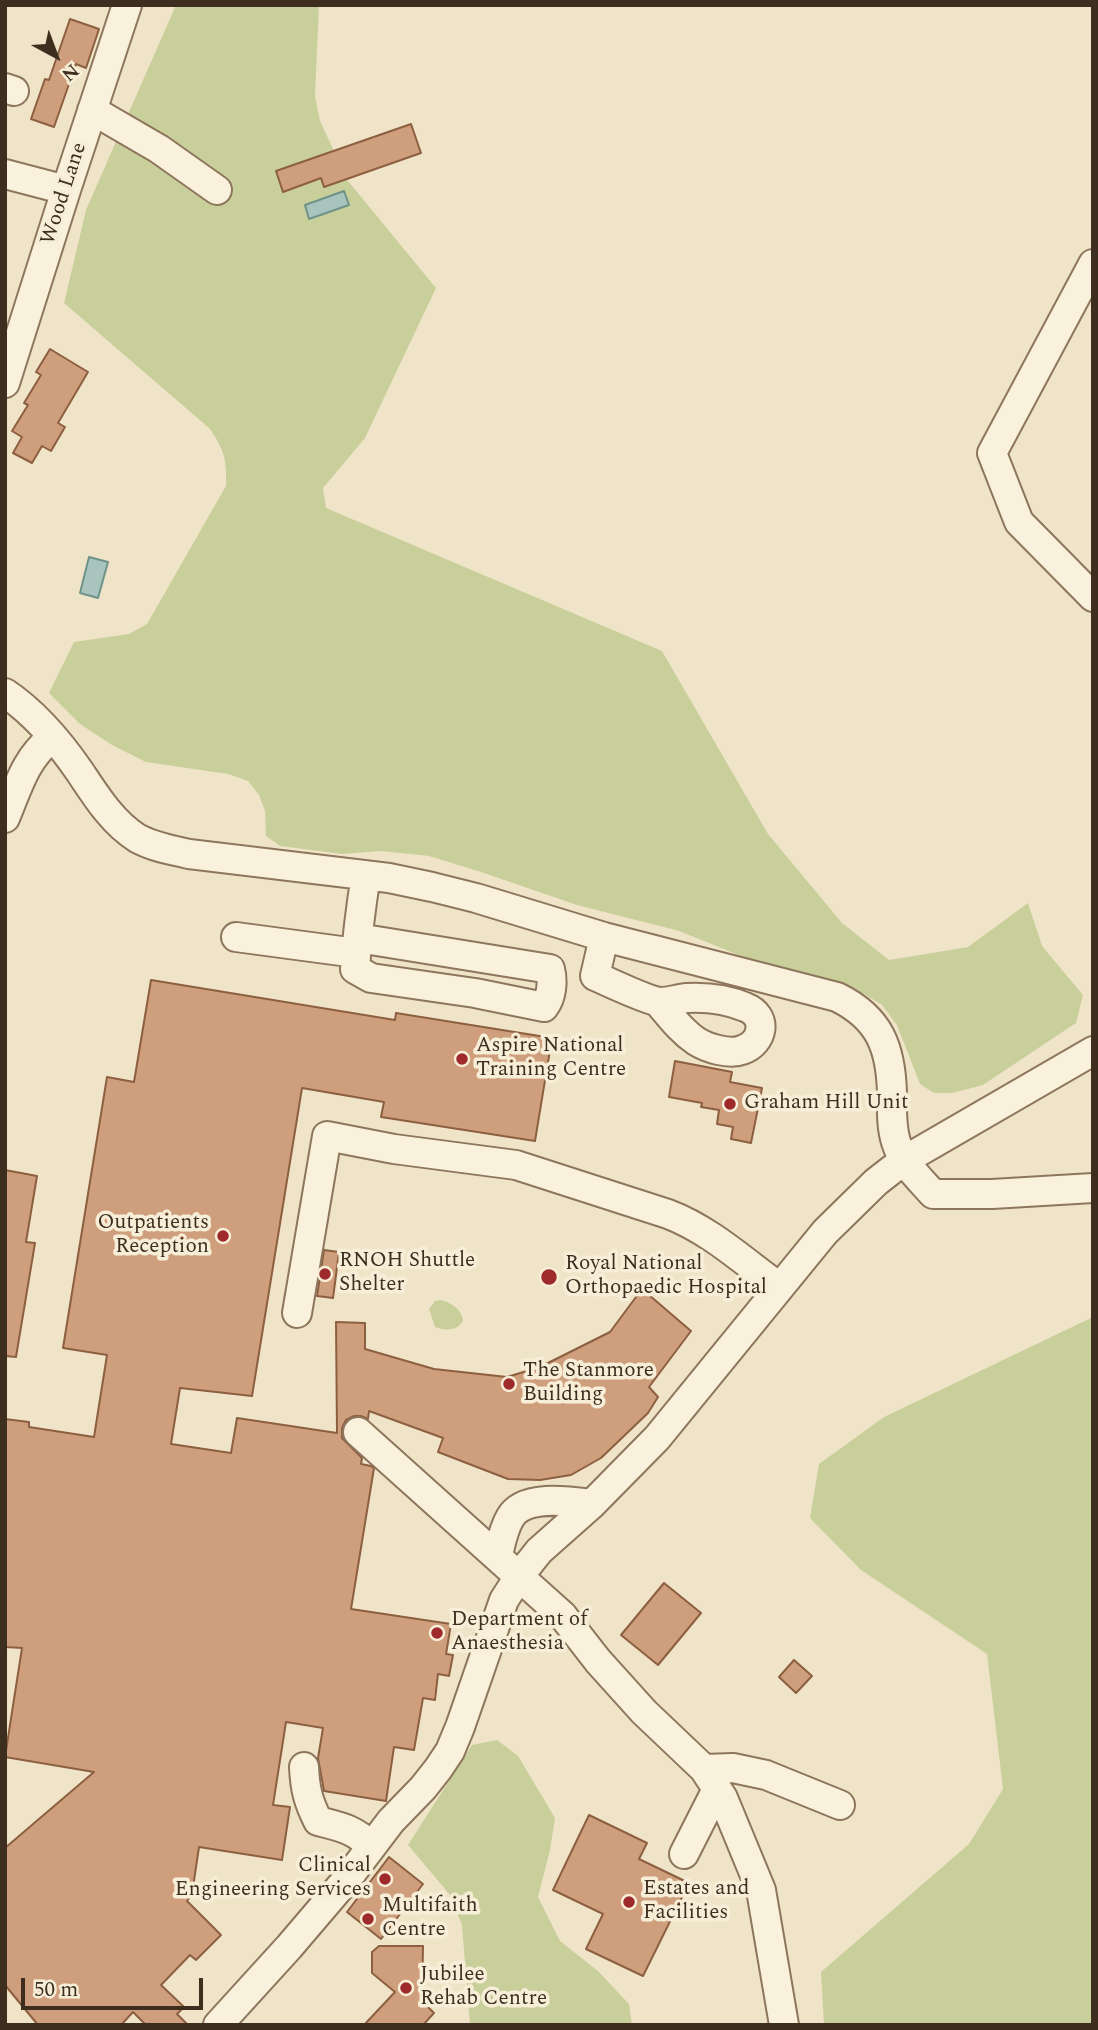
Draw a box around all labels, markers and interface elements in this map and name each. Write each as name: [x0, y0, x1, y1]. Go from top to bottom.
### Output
north arrow: [21, 21, 91, 91]
text: N: [55, 56, 85, 88]
street label: Wood Lane: [37, 140, 93, 248]
place label: Aspire National Training Centre: [476, 1034, 626, 1084]
marker: Aspire National Training Centre: [454, 1051, 470, 1067]
place label: Graham Hill Unit: [744, 1091, 908, 1117]
marker: Graham Hill Unit: [722, 1096, 738, 1112]
place label: Outpatients Reception: [97, 1211, 209, 1261]
marker: Outpatients Reception: [215, 1228, 231, 1244]
place label: RNOH Shuttle Shelter: [339, 1249, 475, 1299]
place label: Royal National Orthopaedic Hospital: [565, 1252, 767, 1302]
marker: RNOH Shuttle Shelter: [317, 1266, 333, 1282]
marker: Royal National Orthopaedic Hospital: [539, 1267, 559, 1287]
place label: The Stanmore Building: [523, 1359, 654, 1409]
marker: The Stanmore Building: [501, 1376, 517, 1392]
place label: Department of Anaesthesia: [451, 1608, 587, 1658]
marker: Department of Anaesthesia: [429, 1625, 445, 1641]
place label: Clinical Engineering Services: [175, 1854, 371, 1904]
marker: Clinical Engineering Services: [377, 1871, 393, 1887]
place label: Estates and Facilities: [643, 1877, 749, 1927]
place label: Multifaith Centre: [382, 1894, 478, 1944]
marker: Estates and Facilities: [621, 1894, 637, 1910]
marker: Multifaith Centre: [360, 1911, 376, 1927]
place label: Jubilee Rehab Centre: [420, 1963, 547, 2013]
scale bar: [24, 1964, 206, 2008]
text: 50 m: [34, 1974, 78, 2006]
marker: Jubilee Rehab Centre: [398, 1980, 414, 1996]

